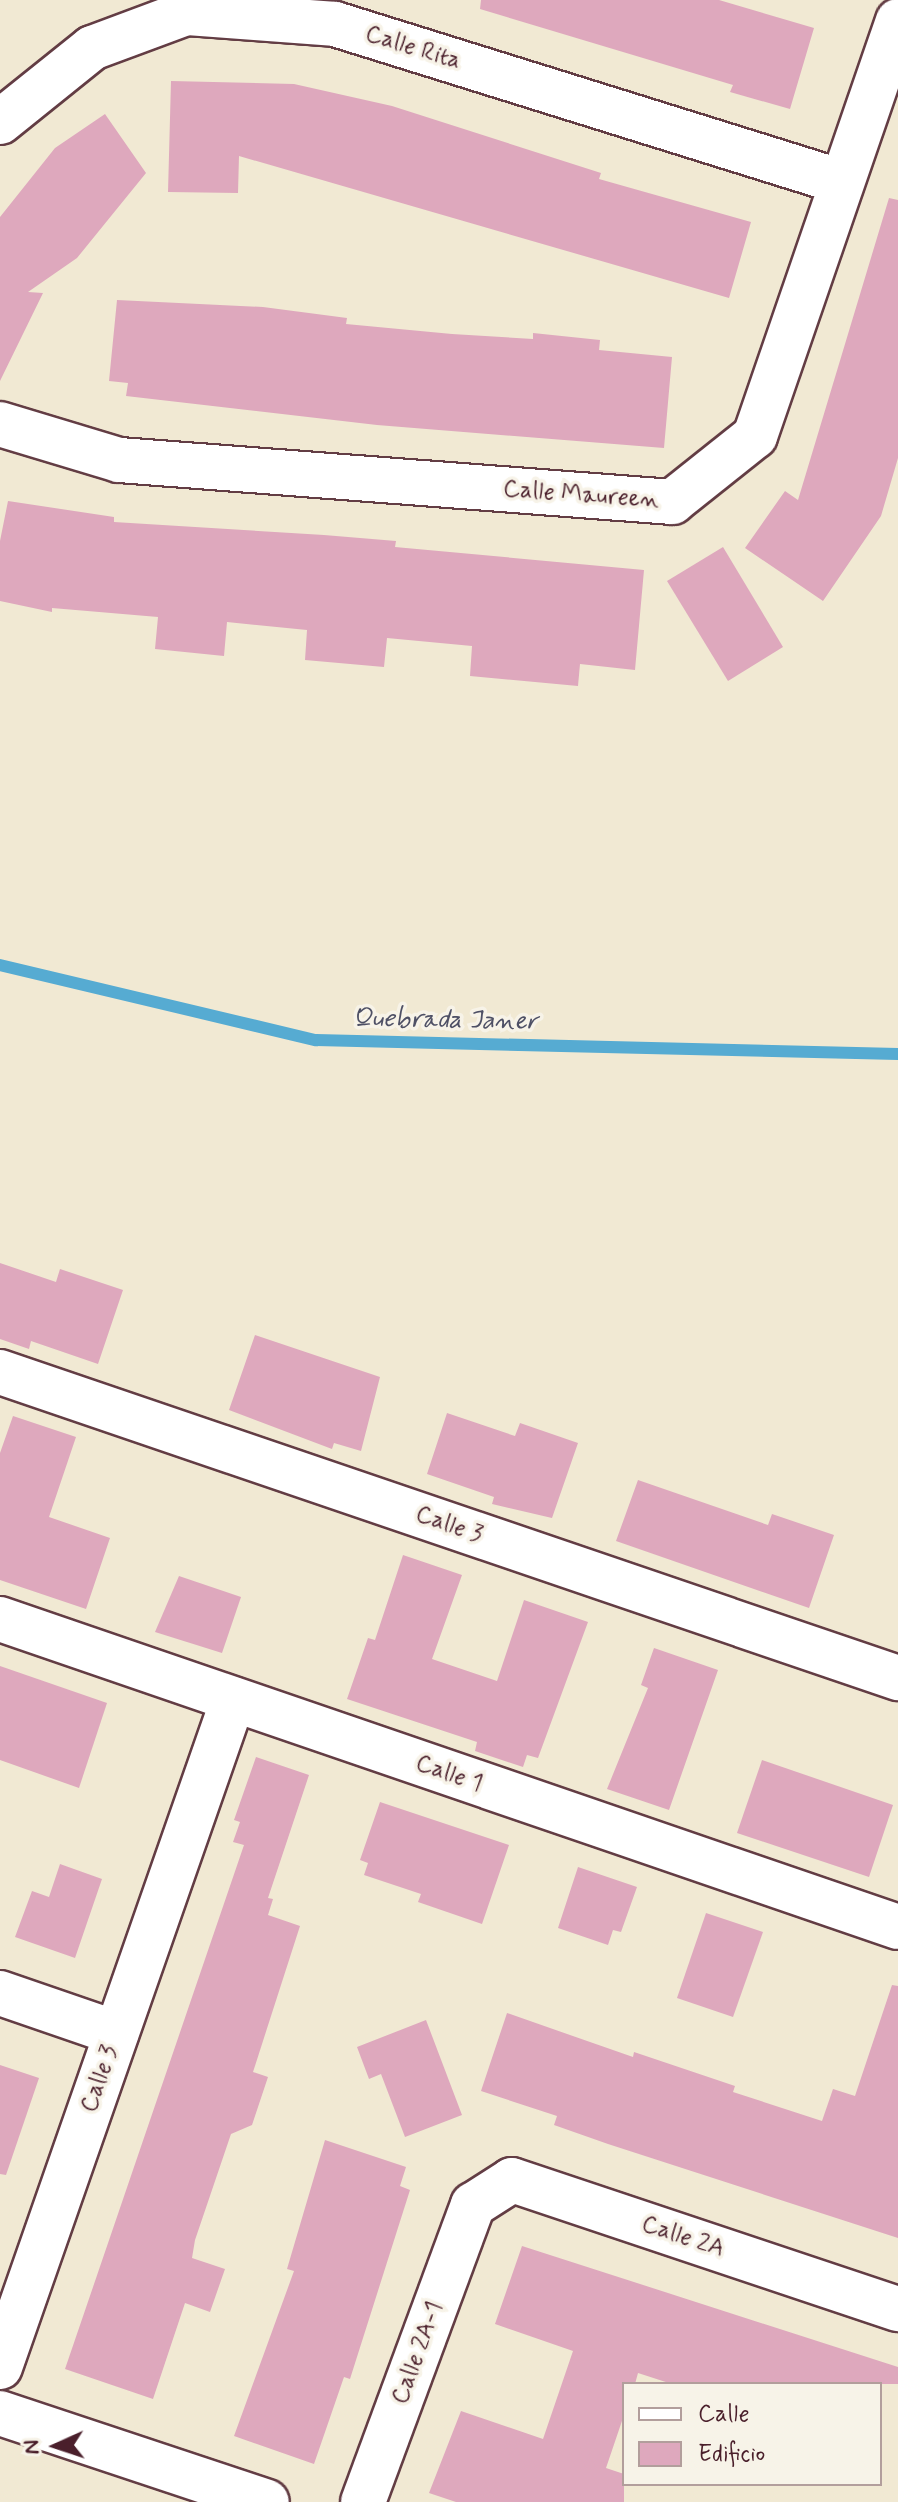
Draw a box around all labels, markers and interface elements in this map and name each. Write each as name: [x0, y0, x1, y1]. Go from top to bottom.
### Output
street label: Calle Rita: [362, 20, 464, 76]
street label: Calle Maureen: [505, 475, 657, 515]
water label: Quebrada Janer: [353, 1004, 537, 1038]
street label: Calle 3: [412, 1500, 486, 1550]
street label: Calle 1: [412, 1749, 486, 1799]
street label: Calle 3: [75, 2042, 125, 2116]
street label: Calle 2A: [638, 2210, 728, 2264]
street label: Calle 2A-1: [386, 2298, 450, 2408]
legend: [622, 2382, 882, 2486]
text: Calle: [698, 2399, 750, 2430]
north arrow: [16, 2406, 96, 2486]
text: N: [18, 2439, 46, 2455]
text: Edificio: [698, 2439, 765, 2470]

